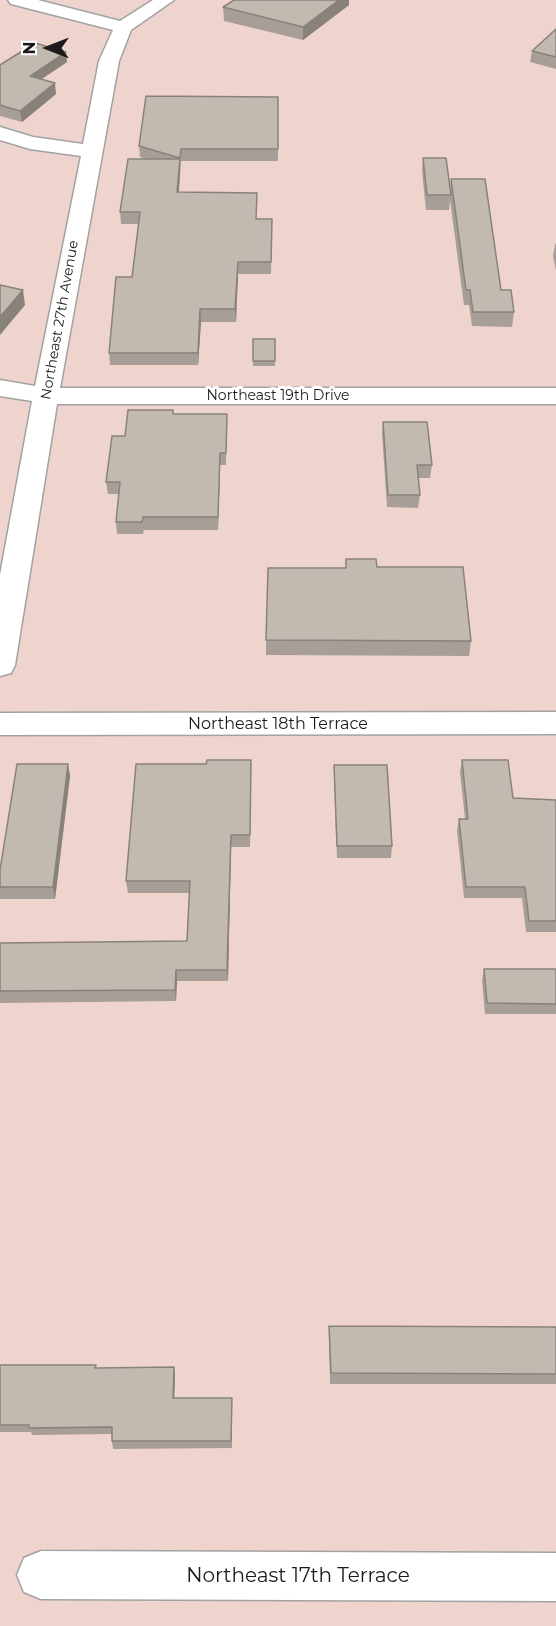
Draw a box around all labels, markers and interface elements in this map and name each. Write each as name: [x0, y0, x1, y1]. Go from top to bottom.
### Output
north arrow: [18, 18, 78, 78]
text: N: [20, 42, 39, 54]
street label: Northeast 27th Avenue: [38, 239, 82, 401]
street label: Northeast 19th Drive: [206, 388, 350, 404]
street label: Northeast 18th Terrace: [188, 714, 368, 734]
street label: Northeast 17th Terrace: [186, 1564, 410, 1588]

